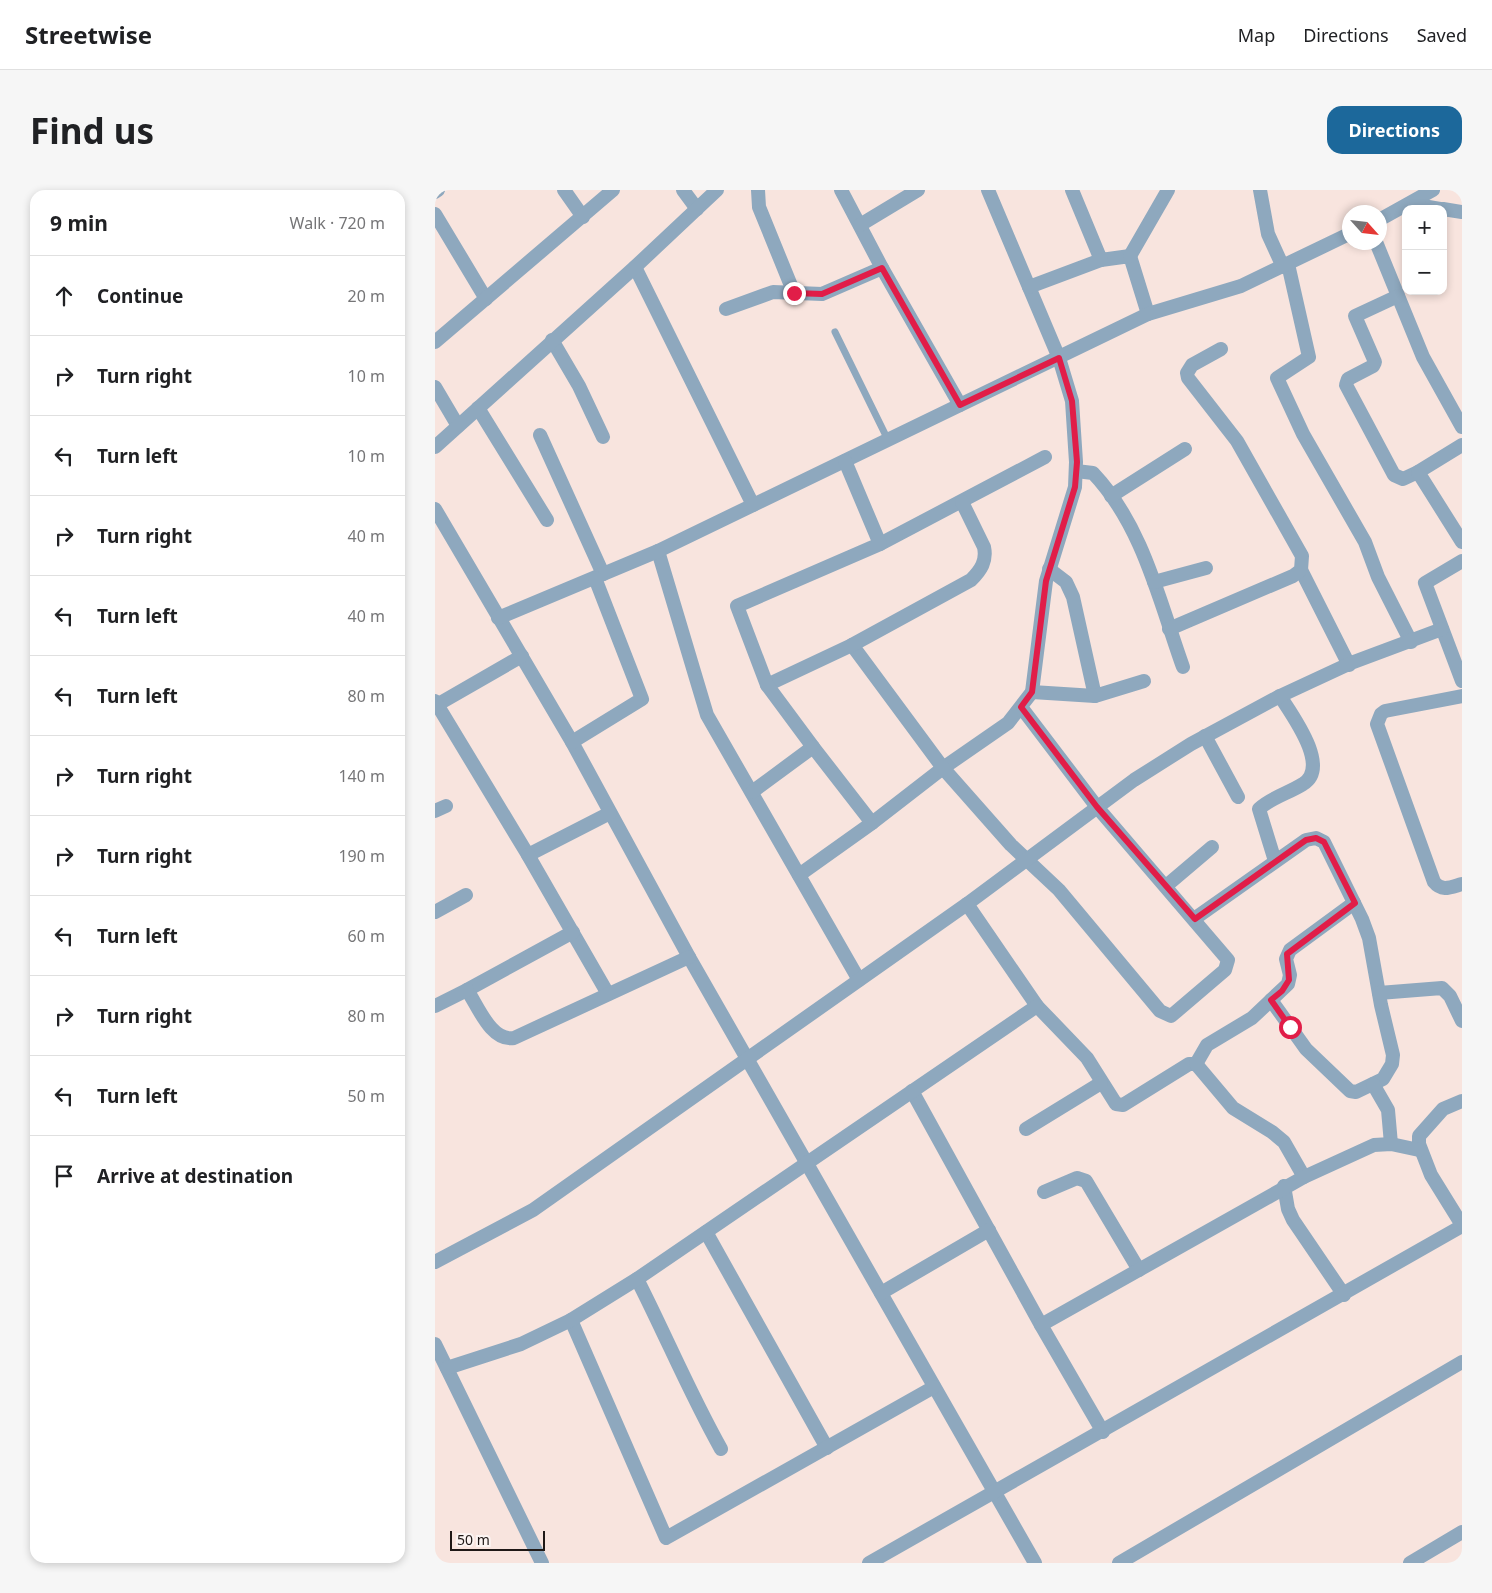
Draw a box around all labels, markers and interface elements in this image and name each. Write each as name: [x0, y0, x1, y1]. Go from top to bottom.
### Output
text: Streetwise: [25, 18, 152, 51]
text: Map: [1238, 23, 1275, 47]
text: Directions: [1303, 23, 1389, 47]
text: Saved: [1417, 23, 1467, 47]
button: Directions: [1327, 106, 1462, 154]
text: Find us: [30, 107, 154, 154]
north arrow: [1342, 205, 1387, 250]
map controls: [1402, 205, 1447, 295]
button: +: [1402, 205, 1447, 250]
text: 9 min: [50, 209, 108, 237]
text: Walk · 720 m: [290, 212, 385, 234]
button: −: [1402, 250, 1447, 295]
icon: ahead: [50, 282, 78, 310]
route end: [783, 282, 806, 305]
text: Continue: [97, 283, 183, 309]
text: 20 m: [348, 285, 385, 307]
icon: right: [50, 362, 78, 390]
text: Turn right: [97, 363, 192, 389]
text: 10 m: [348, 365, 385, 387]
icon: left: [50, 442, 78, 470]
text: Turn left: [97, 443, 178, 469]
text: 10 m: [348, 445, 385, 467]
icon: right: [50, 522, 78, 550]
text: Turn right: [97, 523, 192, 549]
text: 40 m: [348, 525, 385, 547]
icon: left: [50, 602, 78, 630]
text: Turn left: [97, 603, 178, 629]
text: 40 m: [348, 605, 385, 627]
icon: left: [50, 682, 78, 710]
text: Turn left: [97, 683, 178, 709]
text: 80 m: [348, 685, 385, 707]
icon: right: [50, 762, 78, 790]
text: Turn right: [97, 763, 192, 789]
text: 140 m: [338, 765, 385, 787]
icon: right: [50, 842, 78, 870]
text: Turn right: [97, 843, 192, 869]
text: 190 m: [338, 845, 385, 867]
icon: left: [50, 922, 78, 950]
text: Turn left: [97, 923, 178, 949]
text: 60 m: [348, 925, 385, 947]
icon: right: [50, 1002, 78, 1030]
text: Turn right: [97, 1003, 192, 1029]
text: 80 m: [348, 1005, 385, 1027]
route start: [1279, 1016, 1302, 1039]
icon: left: [50, 1082, 78, 1110]
text: Turn left: [97, 1083, 178, 1109]
text: 50 m: [348, 1085, 385, 1107]
icon: arrive: [50, 1162, 78, 1190]
text: Arrive at destination: [97, 1163, 293, 1189]
scale bar: [450, 1528, 545, 1551]
text: 50 m: [457, 1530, 490, 1549]

